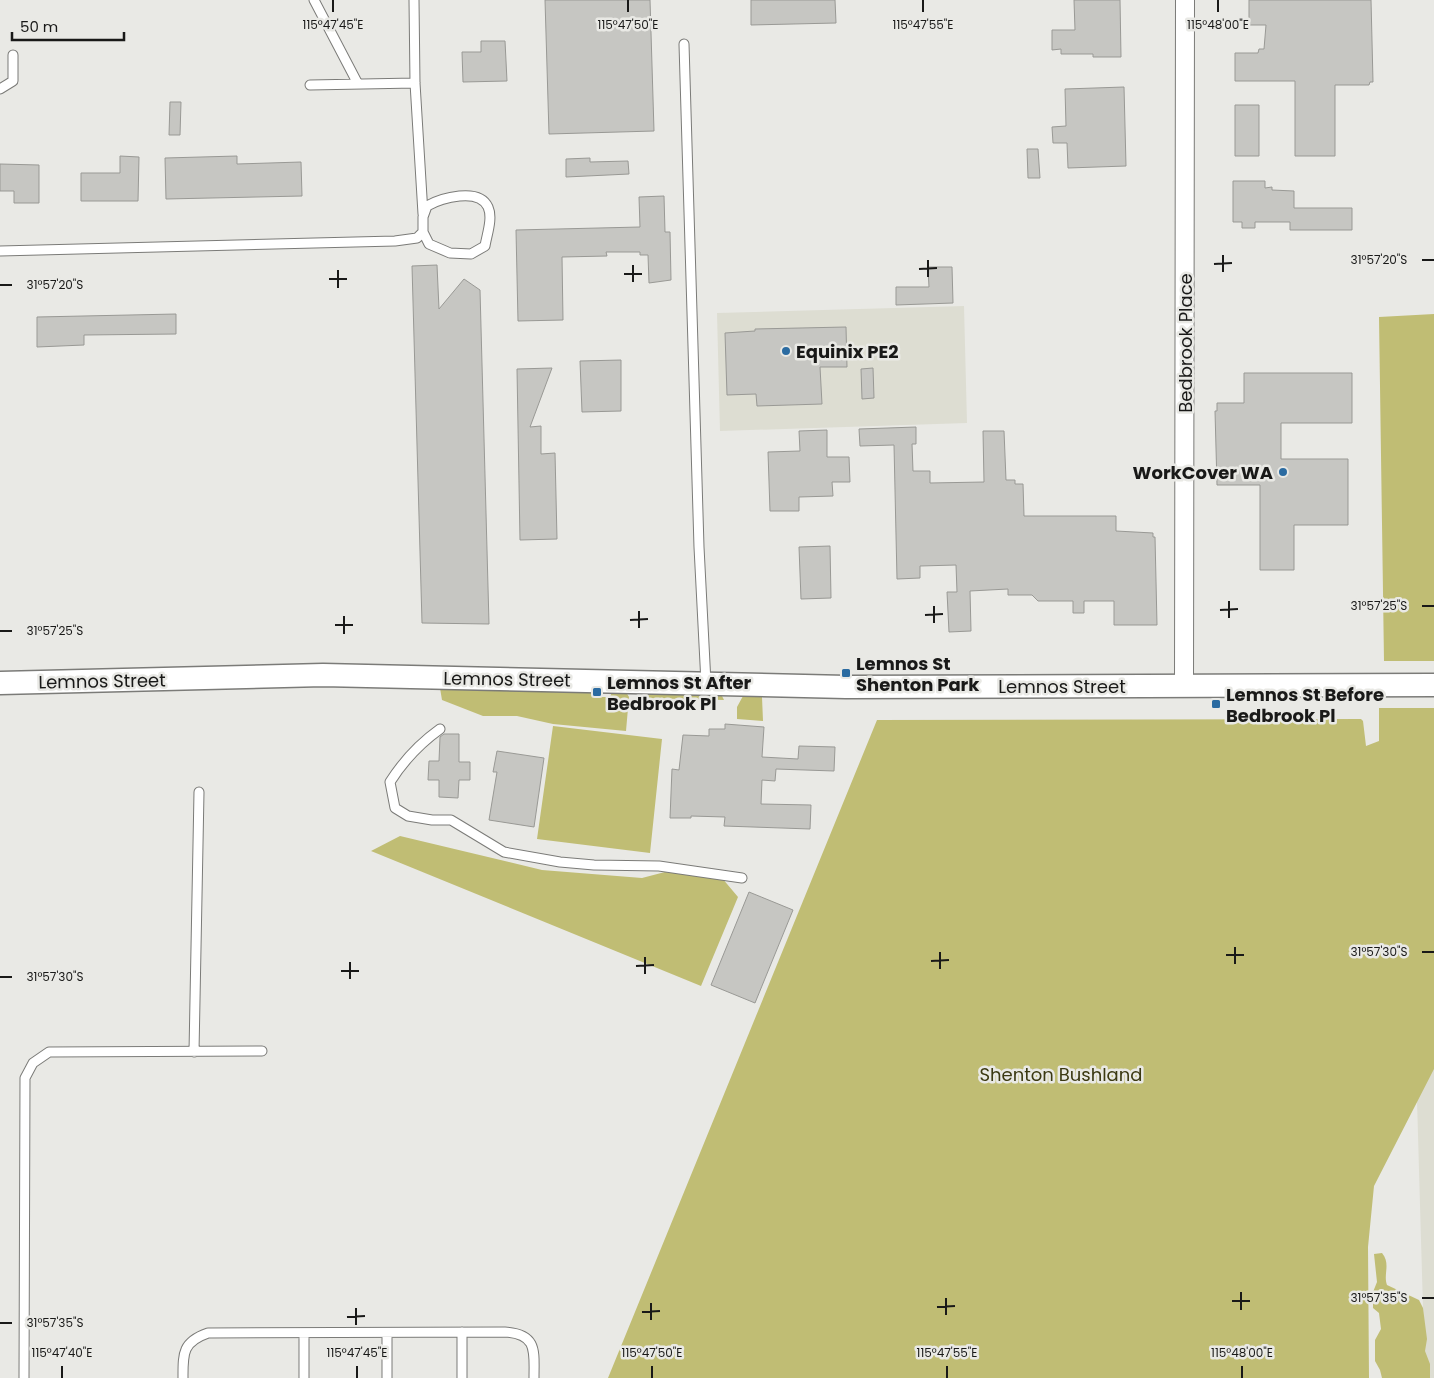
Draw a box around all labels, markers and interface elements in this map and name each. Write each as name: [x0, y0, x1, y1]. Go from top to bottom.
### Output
scale bar: [12, 10, 125, 42]
text: 50 m: [20, 16, 58, 37]
text: 115°47'45"E: [303, 16, 363, 33]
text: 115°47'50"E: [598, 16, 658, 33]
text: 115°47'55"E: [893, 16, 953, 33]
text: 115°48'00"E: [1187, 16, 1249, 33]
text: 31°57'20"S: [1351, 251, 1407, 268]
street label: Bedbrook Place: [1173, 273, 1198, 413]
text: 31°57'20"S: [27, 276, 83, 293]
place label: Equinix PE2: [796, 339, 899, 364]
marker: Equinix PE2: [780, 345, 792, 357]
place label: WorkCover WA: [1133, 460, 1273, 485]
marker: WorkCover WA: [1277, 466, 1289, 478]
text: 31°57'25"S: [1351, 597, 1407, 614]
text: 31°57'25"S: [27, 622, 83, 639]
place label: Lemnos St Shenton Park: [856, 651, 980, 697]
street label: Lemnos Street: [443, 665, 571, 693]
street label: Lemnos Street: [38, 667, 166, 695]
marker: Lemnos St Shenton Park: [840, 667, 852, 679]
place label: Lemnos St After Bedbrook Pl: [607, 670, 752, 716]
street label: Lemnos Street: [998, 674, 1126, 699]
place label: Lemnos St Before Bedbrook Pl: [1226, 682, 1384, 728]
marker: Lemnos St After Bedbrook Pl: [591, 686, 603, 698]
marker: Lemnos St Before Bedbrook Pl: [1210, 698, 1222, 710]
text: 31°57'30"S: [1351, 943, 1407, 960]
text: 31°57'30"S: [27, 968, 83, 985]
park label: Shenton Bushland: [980, 1062, 1142, 1087]
text: 31°57'35"S: [1351, 1289, 1407, 1306]
text: 31°57'35"S: [27, 1314, 83, 1331]
text: 115°47'40"E: [32, 1344, 92, 1361]
text: 115°47'45"E: [327, 1344, 387, 1361]
text: 115°47'50"E: [622, 1344, 682, 1361]
text: 115°47'55"E: [917, 1344, 977, 1361]
text: 115°48'00"E: [1211, 1344, 1273, 1361]

